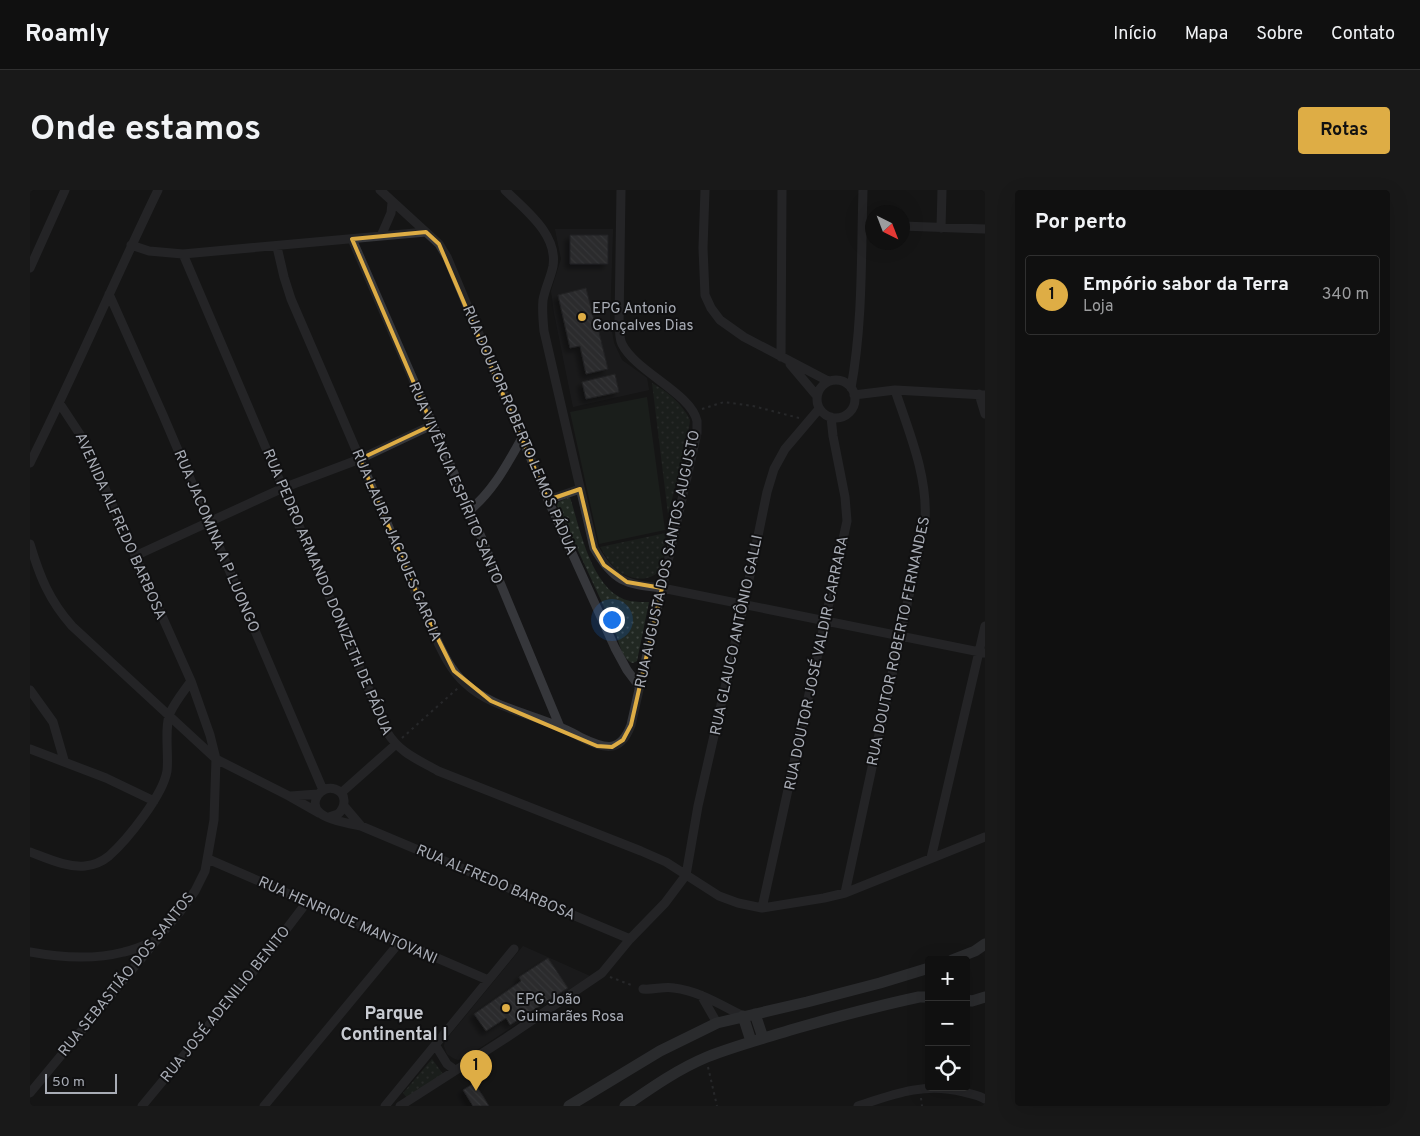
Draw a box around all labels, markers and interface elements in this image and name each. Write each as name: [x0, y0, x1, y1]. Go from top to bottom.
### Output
text: Roamly: [25, 20, 110, 50]
text: Início: [1113, 23, 1157, 46]
text: Mapa: [1185, 23, 1228, 46]
text: Sobre: [1256, 23, 1303, 46]
text: Contato: [1331, 23, 1395, 46]
button: Rotas: [1298, 107, 1390, 154]
text: Onde estamos: [30, 108, 261, 152]
north arrow: [865, 205, 910, 250]
text: Por perto: [1035, 209, 1127, 236]
text: Empório sabor da Terra: [1083, 273, 1289, 297]
text: 1: [1049, 285, 1055, 305]
text: 340 m: [1322, 285, 1369, 305]
text: Loja: [1083, 297, 1113, 317]
place label: EPG Antonio Gonçalves Dias: [592, 300, 694, 336]
street label: RUA DOUTOR ROBERTO LEMOS PÁDUA: [457, 303, 581, 558]
marker: EPG Antonio Gonçalves Dias: [576, 311, 588, 323]
street label: RUA VIVÊNCIA ESPÍRITO SANTO: [403, 379, 507, 588]
street label: RUA AUGUSTA DOS SANTOS AUGUSTO: [632, 429, 705, 690]
street label: AVENIDA ALFREDO BARBOSA: [70, 430, 170, 623]
street label: RUA PEDRO ARMANDO DONIZETH DE PÁDUA: [257, 446, 397, 739]
street label: RUA JACOMINA A P LUONGO: [168, 447, 263, 636]
street label: RUA LAURA JACQUES GARCIA: [346, 447, 445, 644]
street label: RUA DOUTOR ROBERTO FERNANDES: [864, 515, 935, 768]
street label: RUA GLAUCO ANTÔNIO GALLI: [705, 533, 768, 737]
street label: RUA DOUTOR JOSÉ VALDIR CARRARA: [780, 534, 854, 792]
your location: [599, 607, 625, 633]
street label: RUA ALFREDO BARBOSA: [413, 841, 578, 926]
street label: RUA HENRIQUE MANTOVANI: [255, 873, 440, 970]
street label: RUA SEBASTIÃO DOS SANTOS: [54, 888, 199, 1061]
street label: RUA JOSÉ ADENILIO BENITO: [156, 922, 295, 1087]
map controls: [925, 956, 970, 1091]
button: +: [925, 956, 970, 1001]
place label: EPG João Guimarães Rosa: [516, 991, 624, 1027]
button: −: [925, 1001, 970, 1046]
marker: EPG João Guimarães Rosa: [500, 1002, 512, 1014]
district label: Parque Continental I: [341, 1003, 447, 1047]
button: locate: [925, 1046, 970, 1091]
pin: 1: [460, 1050, 492, 1091]
scale bar: [45, 1071, 118, 1094]
text: 50 m: [52, 1074, 85, 1091]

